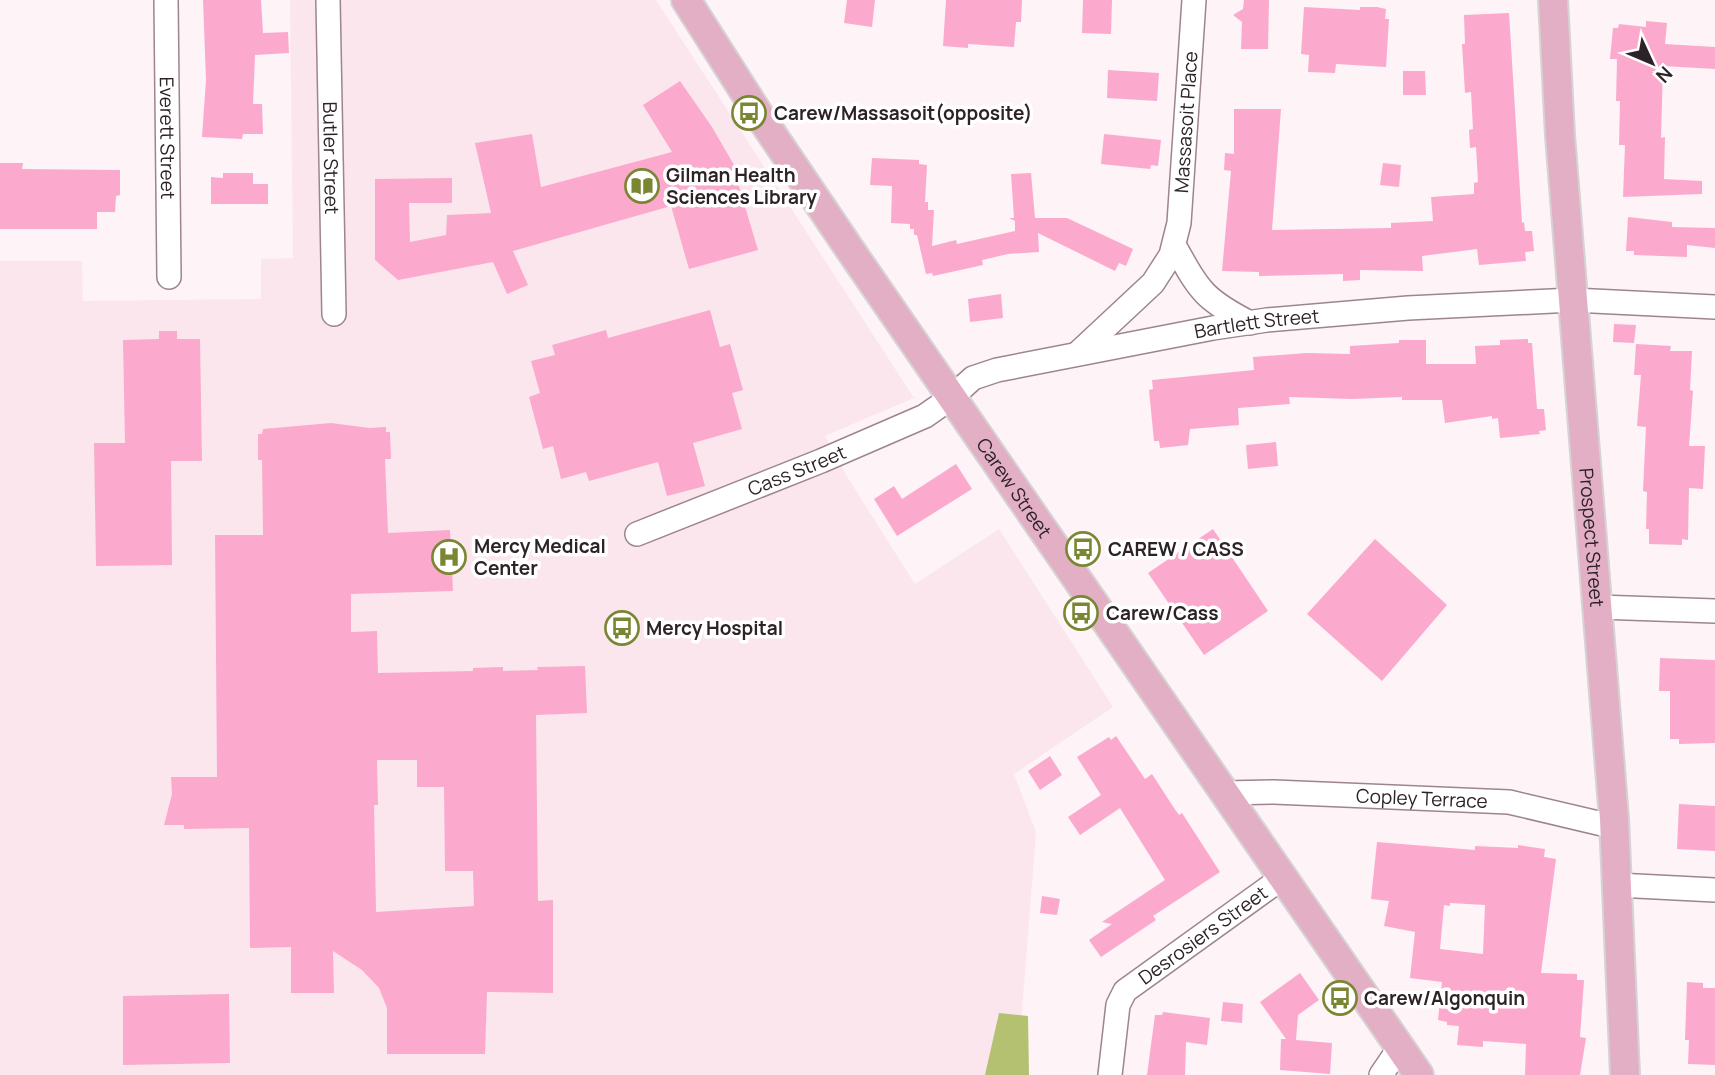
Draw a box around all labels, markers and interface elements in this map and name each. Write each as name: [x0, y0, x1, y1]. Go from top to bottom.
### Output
north arrow: [1617, 28, 1687, 98]
street label: Massasoit Place: [1168, 50, 1204, 194]
text: N: [1650, 61, 1678, 89]
street label: Everett Street: [154, 76, 181, 200]
bus stop icon: Carew/Massasoit(opposite): [730, 94, 768, 132]
place label: Carew/Massasoit(opposite): [774, 100, 1032, 126]
street label: Butler Street: [317, 101, 345, 215]
place label: Gilman Health Sciences Library: [666, 162, 817, 210]
library icon: Gilman Health Sciences Library: [623, 167, 661, 205]
street label: Bartlett Street: [1192, 303, 1320, 344]
street label: Carew Street: [971, 433, 1058, 543]
street label: Cass Street: [744, 439, 850, 502]
street label: Prospect Street: [1573, 467, 1610, 608]
bus stop icon: CAREW / CASS: [1064, 530, 1102, 568]
place label: Mercy Medical Center: [474, 533, 606, 581]
place label: CAREW / CASS: [1108, 536, 1244, 562]
hospital icon: Mercy Medical Center: [430, 538, 468, 576]
bus stop icon: Carew/Cass: [1062, 594, 1100, 632]
place label: Carew/Cass: [1106, 600, 1218, 626]
bus stop icon: Mercy Hospital: [603, 609, 641, 647]
place label: Mercy Hospital: [646, 615, 783, 641]
street label: Copley Terrace: [1356, 783, 1488, 814]
street label: Desrosiers Street: [1133, 880, 1273, 990]
bus stop icon: Carew/Algonquin: [1321, 979, 1359, 1017]
place label: Carew/Algonquin: [1364, 985, 1525, 1011]

